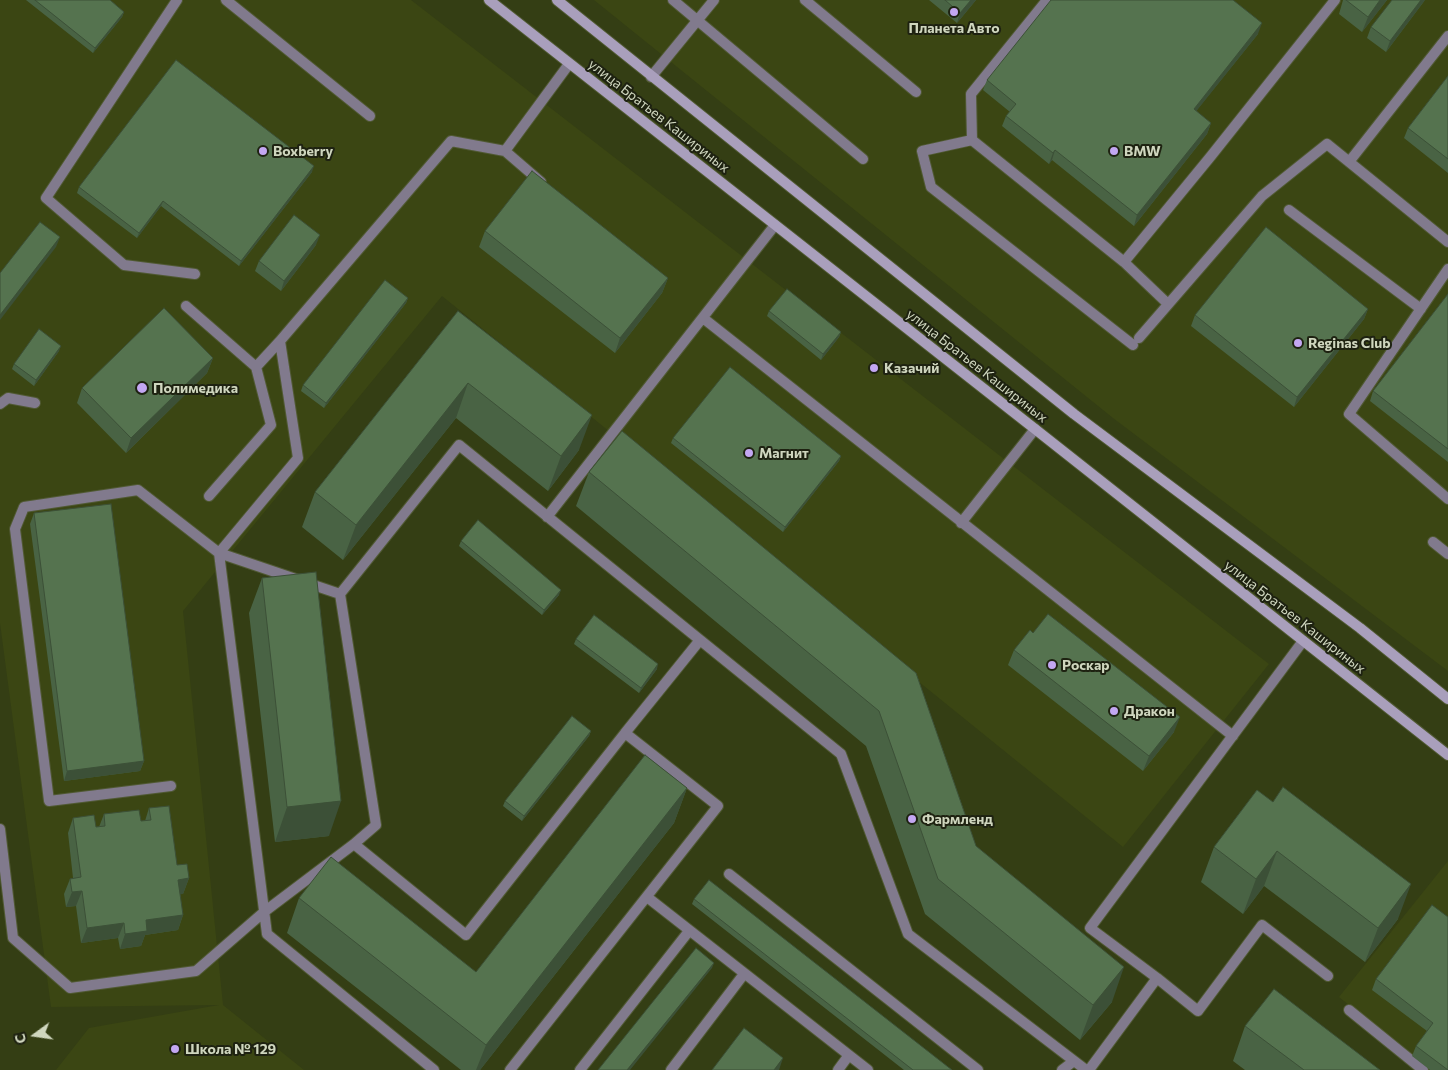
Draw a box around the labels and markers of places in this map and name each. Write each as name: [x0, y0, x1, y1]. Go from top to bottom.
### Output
marker: Планета Авто: [948, 6, 960, 18]
place label: Планета Авто: [908, 20, 1000, 36]
place label: Boxberry: [273, 143, 333, 159]
place label: BMW: [1124, 143, 1161, 159]
marker: Boxberry: [257, 145, 269, 157]
marker: BMW: [1108, 145, 1120, 157]
place label: Reginas Club: [1308, 335, 1390, 351]
marker: Reginas Club: [1292, 337, 1304, 349]
place label: Казачий: [884, 360, 939, 376]
marker: Казачий: [868, 362, 880, 374]
place label: Полимедика: [153, 380, 238, 396]
marker: Полимедика: [135, 381, 149, 395]
place label: Магнит: [759, 445, 809, 461]
marker: Магнит: [743, 447, 755, 459]
place label: Роскар: [1062, 657, 1110, 673]
marker: Роскар: [1046, 659, 1058, 671]
place label: Дракон: [1124, 703, 1175, 719]
marker: Дракон: [1108, 705, 1120, 717]
place label: Фармленд: [922, 811, 993, 827]
marker: Фармленд: [906, 813, 918, 825]
place label: Школа № 129: [185, 1041, 276, 1057]
marker: Школа № 129: [169, 1043, 181, 1055]

